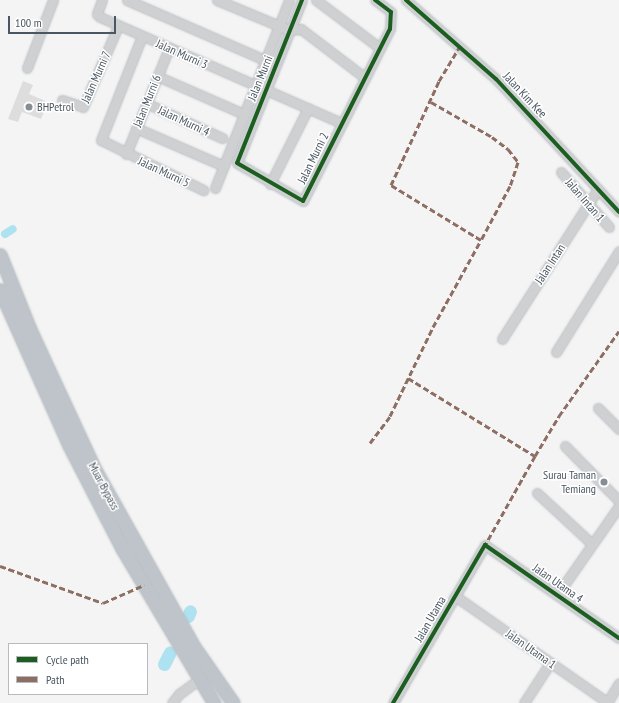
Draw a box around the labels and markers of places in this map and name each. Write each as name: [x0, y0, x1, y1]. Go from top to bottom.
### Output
place label: BHPetrol: [37, 100, 74, 114]
marker: BHPetrol: [24, 102, 34, 112]
place label: Surau Taman Temiang: [543, 468, 596, 496]
marker: Surau Taman Temiang: [599, 477, 609, 487]

